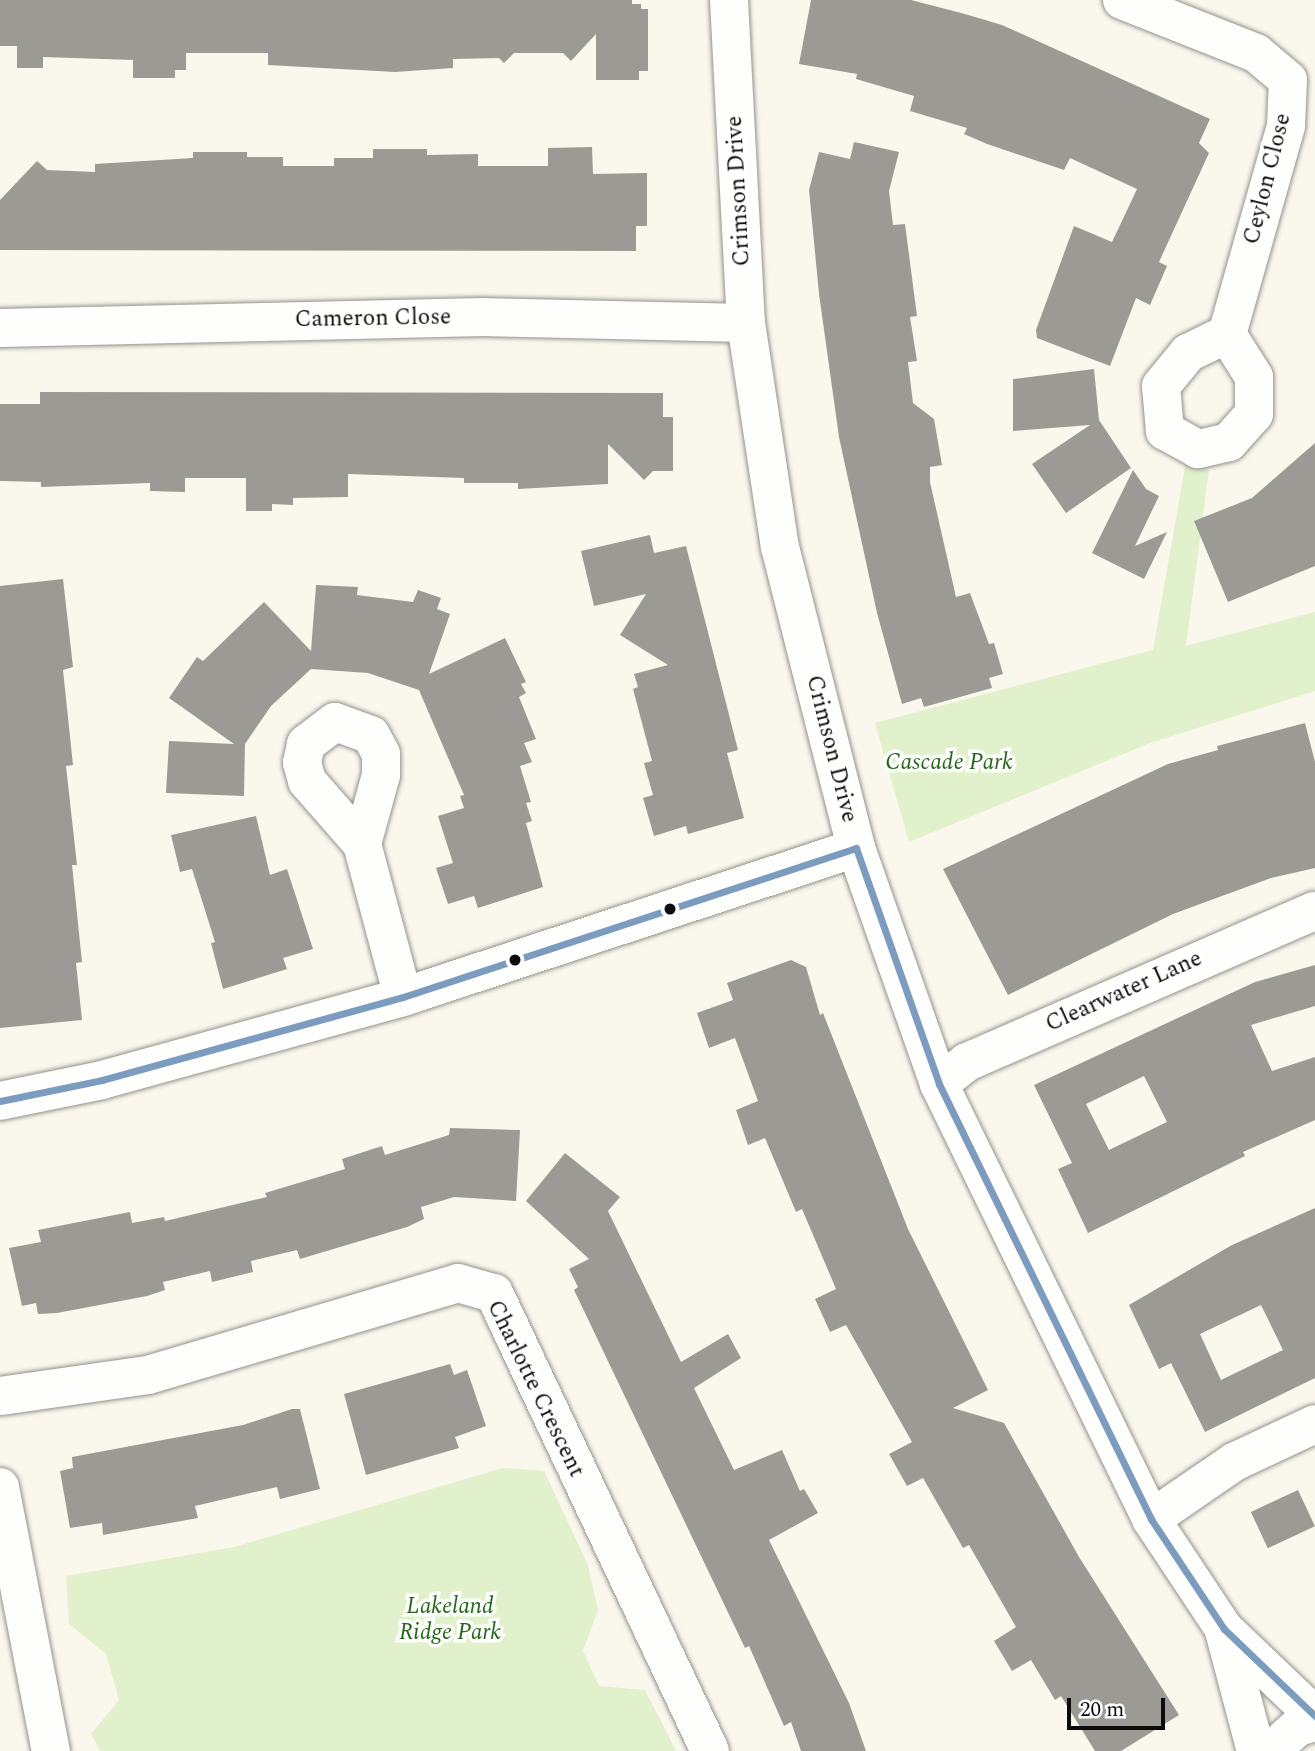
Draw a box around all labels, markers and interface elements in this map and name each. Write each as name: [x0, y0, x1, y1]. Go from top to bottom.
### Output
street label: Ceylon Close: [1238, 111, 1298, 247]
street label: Crimson Drive: [721, 115, 757, 267]
street label: Cameron Close: [295, 304, 451, 334]
street label: Crimson Drive: [799, 673, 863, 825]
park label: Cascade Park: [885, 749, 1013, 777]
unlabelled marker: [663, 902, 677, 916]
street label: Clearwater Lane: [1042, 945, 1206, 1039]
unlabelled marker: [508, 953, 522, 967]
street label: Charlotte Crescent: [480, 1296, 590, 1482]
park label: Lakeland Ridge Park: [399, 1593, 501, 1647]
scale bar: [1070, 1684, 1168, 1728]
text: 20 m: [1080, 1694, 1124, 1726]

